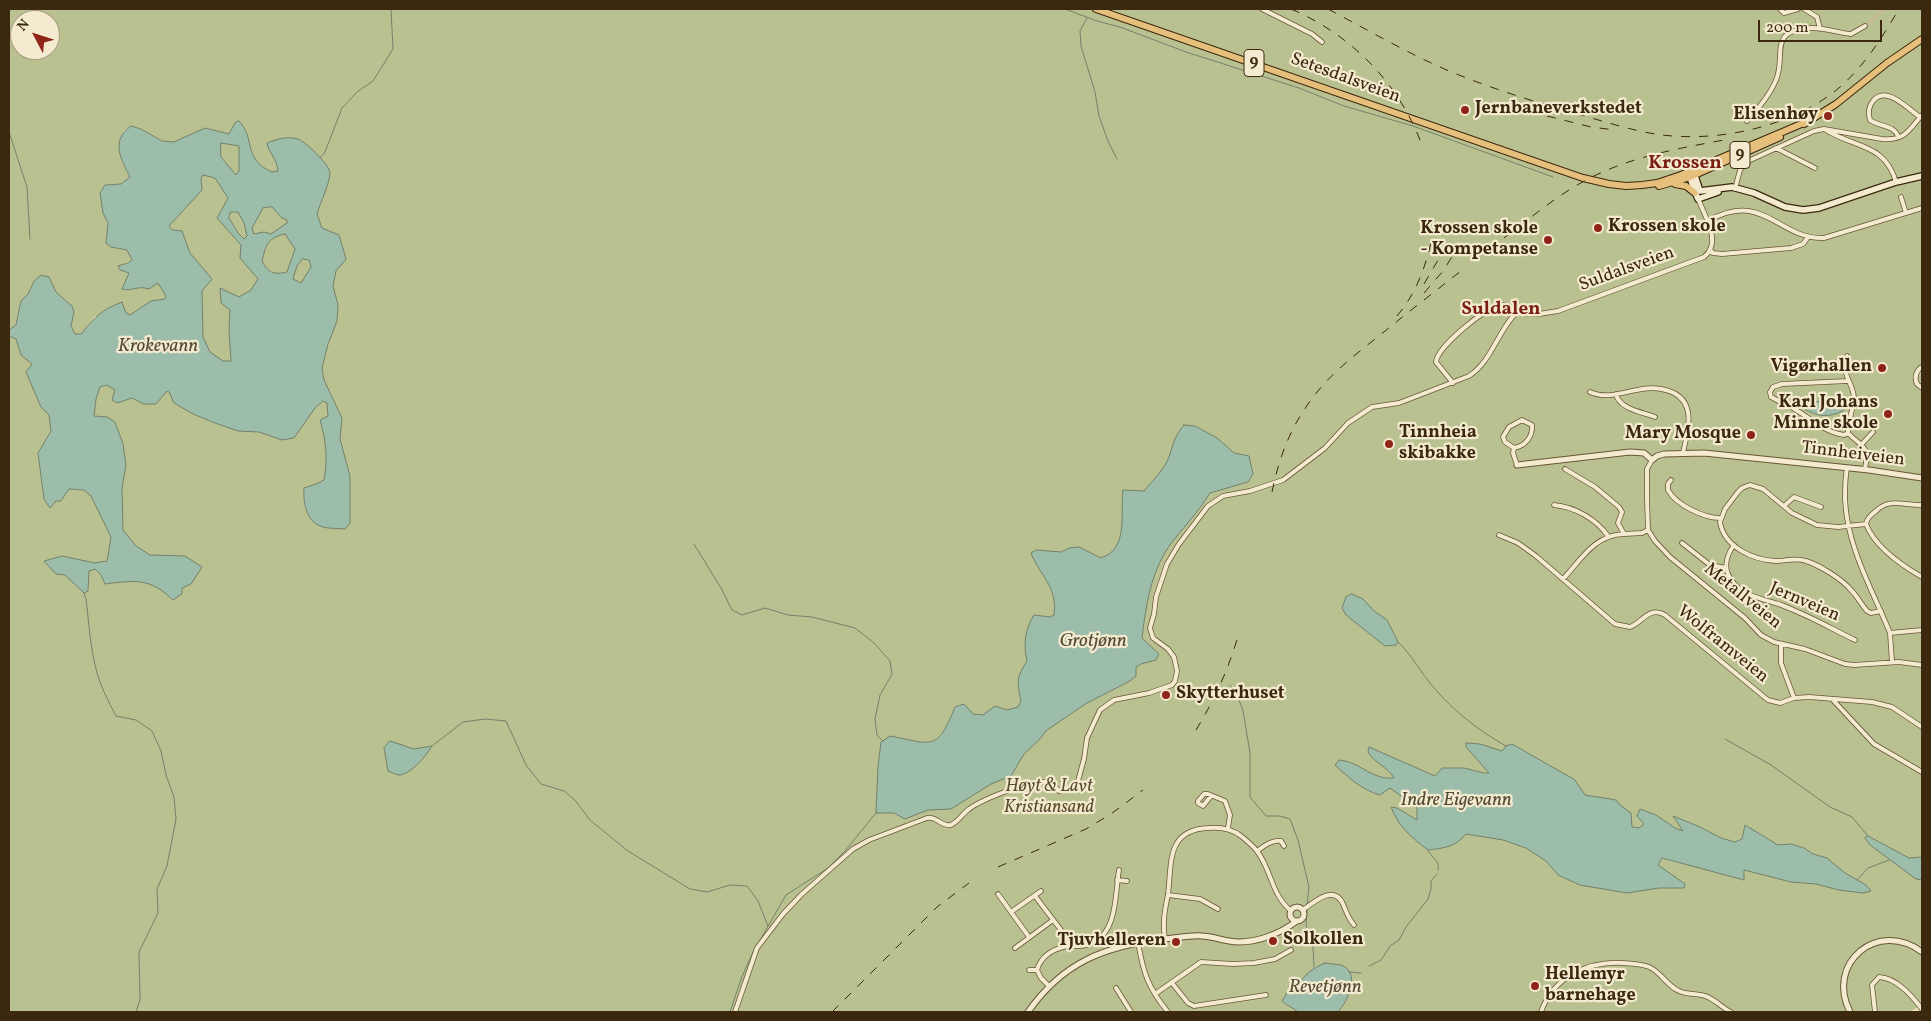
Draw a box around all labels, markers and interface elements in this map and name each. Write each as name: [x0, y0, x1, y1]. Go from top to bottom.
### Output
north arrow: [10, 10, 60, 60]
scale bar: [1761, 10, 1885, 42]
text: N: [13, 16, 34, 36]
text: 200 m: [1766, 18, 1809, 39]
road number: 9: [1244, 49, 1264, 76]
street label: Setesdalsveien: [1287, 49, 1403, 109]
place label: Jernbaneverkstedet: [1475, 99, 1642, 121]
marker: Jernbaneverkstedet: [1459, 104, 1471, 116]
place label: Elisenhøy: [1733, 105, 1818, 127]
marker: Elisenhøy: [1822, 110, 1834, 122]
road number: 9: [1730, 142, 1750, 168]
district label: Krossen: [1648, 154, 1722, 176]
place label: Krossen skole: [1608, 217, 1726, 239]
place label: Krossen skole - Kompetanse: [1420, 219, 1538, 262]
marker: Krossen skole: [1592, 222, 1604, 234]
marker: Krossen skole - Kompetanse: [1542, 234, 1554, 246]
street label: Suldalsveien: [1576, 243, 1678, 297]
district label: Suldalen: [1461, 300, 1541, 322]
water label: Krokevann: [118, 337, 198, 359]
place label: Vigørhallen: [1770, 357, 1872, 379]
marker: Vigørhallen: [1876, 362, 1888, 374]
place label: Karl Johans Minne skole: [1774, 393, 1878, 436]
marker: Karl Johans Minne skole: [1882, 408, 1894, 420]
place label: Tinnheia skibakke: [1399, 423, 1477, 466]
place label: Mary Mosque: [1625, 424, 1741, 446]
marker: Mary Mosque: [1745, 429, 1757, 441]
marker: Tinnheia skibakke: [1383, 438, 1395, 450]
street label: Tinnheiveien: [1800, 438, 1906, 472]
street label: Metallveien: [1699, 559, 1785, 635]
street label: Jernveien: [1765, 578, 1843, 628]
street label: Wolframveien: [1672, 601, 1772, 689]
water label: Grotjønn: [1059, 632, 1127, 654]
place label: Skytterhuset: [1176, 684, 1285, 706]
marker: Skytterhuset: [1160, 689, 1172, 701]
park label: Høyt & Lavt Kristiansand: [1004, 777, 1094, 820]
water label: Indre Eigevann: [1400, 791, 1512, 813]
place label: Solkollen: [1283, 930, 1364, 952]
place label: Tjuvhelleren: [1057, 931, 1166, 953]
marker: Solkollen: [1267, 935, 1279, 947]
marker: Tjuvhelleren: [1170, 936, 1182, 948]
place label: Hellemyr barnehage: [1545, 965, 1636, 1008]
water label: Revetjønn: [1288, 978, 1362, 1000]
marker: Hellemyr barnehage: [1529, 980, 1541, 992]

